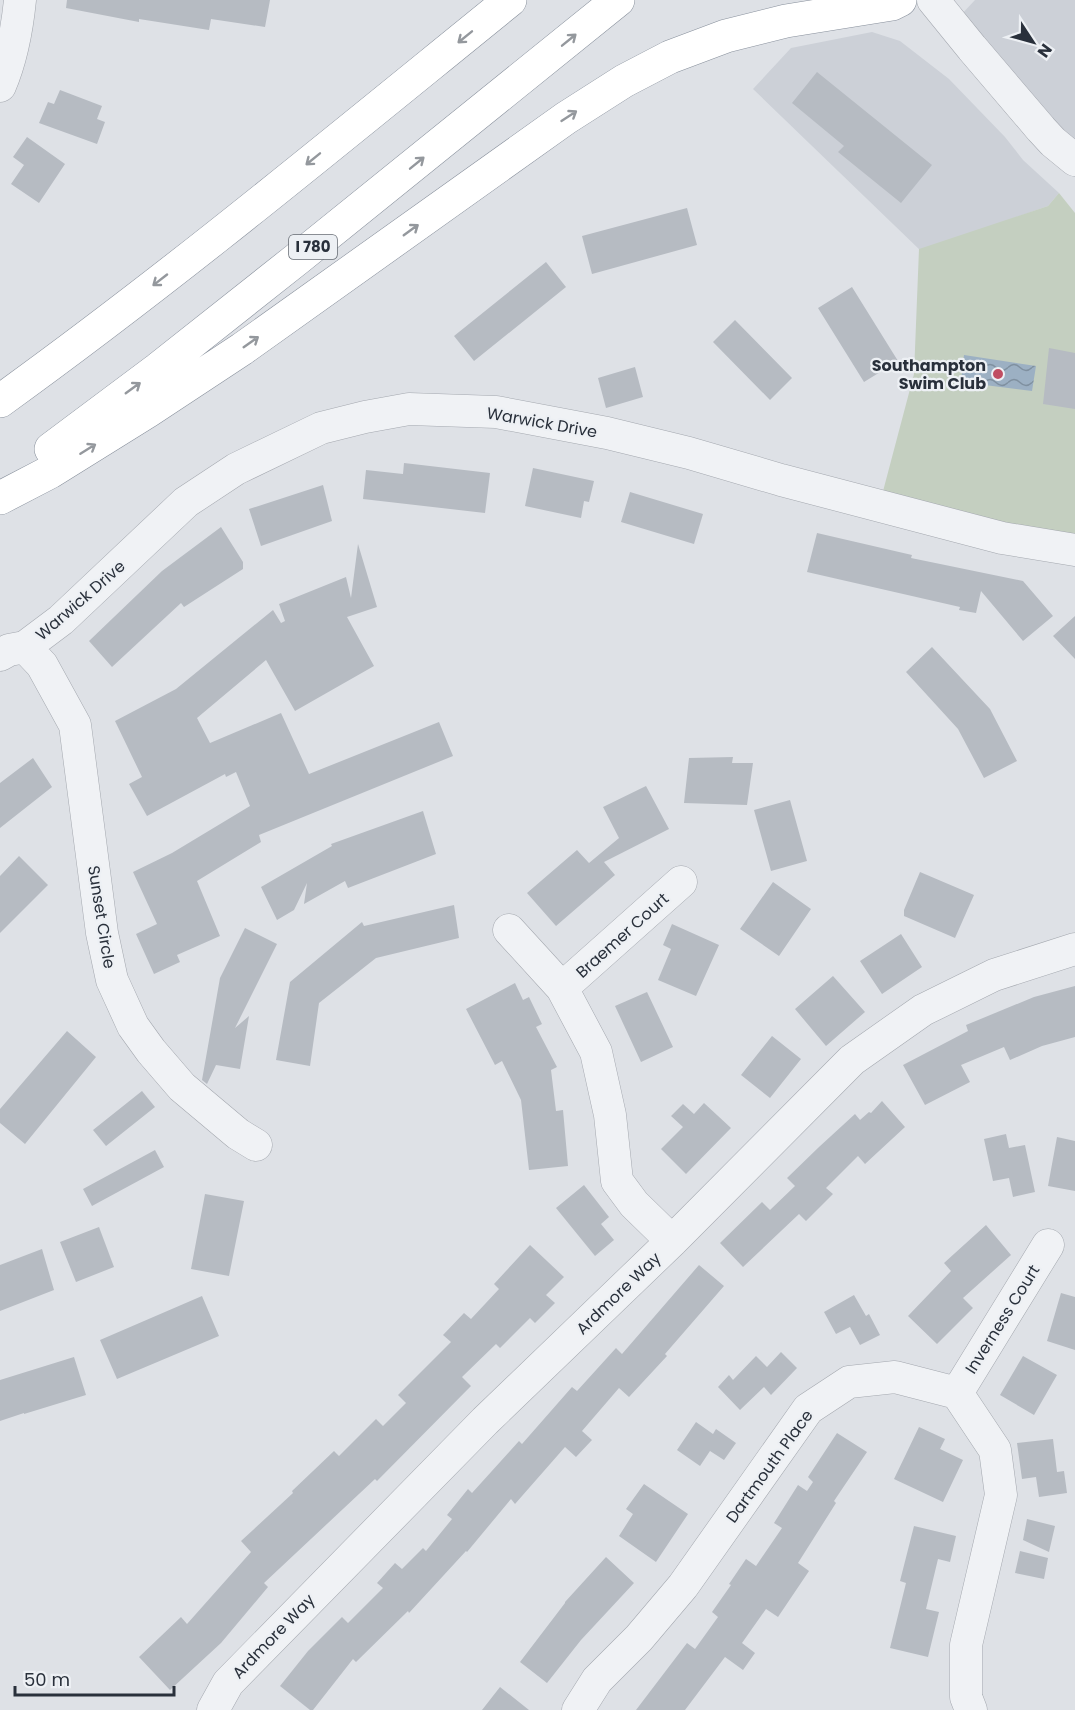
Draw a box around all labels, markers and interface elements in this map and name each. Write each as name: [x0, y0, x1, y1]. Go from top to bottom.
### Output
north arrow: [1003, 12, 1063, 72]
one-way arrow: [457, 30, 473, 43]
one-way arrow: [561, 34, 577, 47]
text: N: [1032, 39, 1058, 62]
one-way arrow: [560, 110, 577, 122]
one-way arrow: [305, 153, 321, 166]
one-way arrow: [409, 156, 425, 169]
one-way arrow: [402, 224, 418, 236]
road number: I 780: [289, 235, 337, 259]
one-way arrow: [152, 274, 168, 287]
one-way arrow: [242, 336, 259, 348]
place label: Southampton Swim Club: [872, 354, 986, 395]
marker: Southampton Swim Club: [991, 367, 1005, 381]
one-way arrow: [124, 382, 140, 394]
street label: Warwick Drive: [485, 401, 599, 444]
one-way arrow: [79, 442, 96, 454]
street label: Warwick Drive: [31, 555, 130, 646]
street label: Sunset Circle: [82, 864, 121, 970]
street label: Braemer Court: [571, 887, 674, 983]
street label: Ardmore Way: [571, 1247, 666, 1340]
street label: Inverness Court: [960, 1260, 1045, 1378]
street label: Dartmouth Place: [720, 1405, 818, 1528]
street label: Ardmore Way: [227, 1589, 320, 1684]
scale bar: [15, 1659, 174, 1697]
text: 50 m: [24, 1667, 70, 1692]

